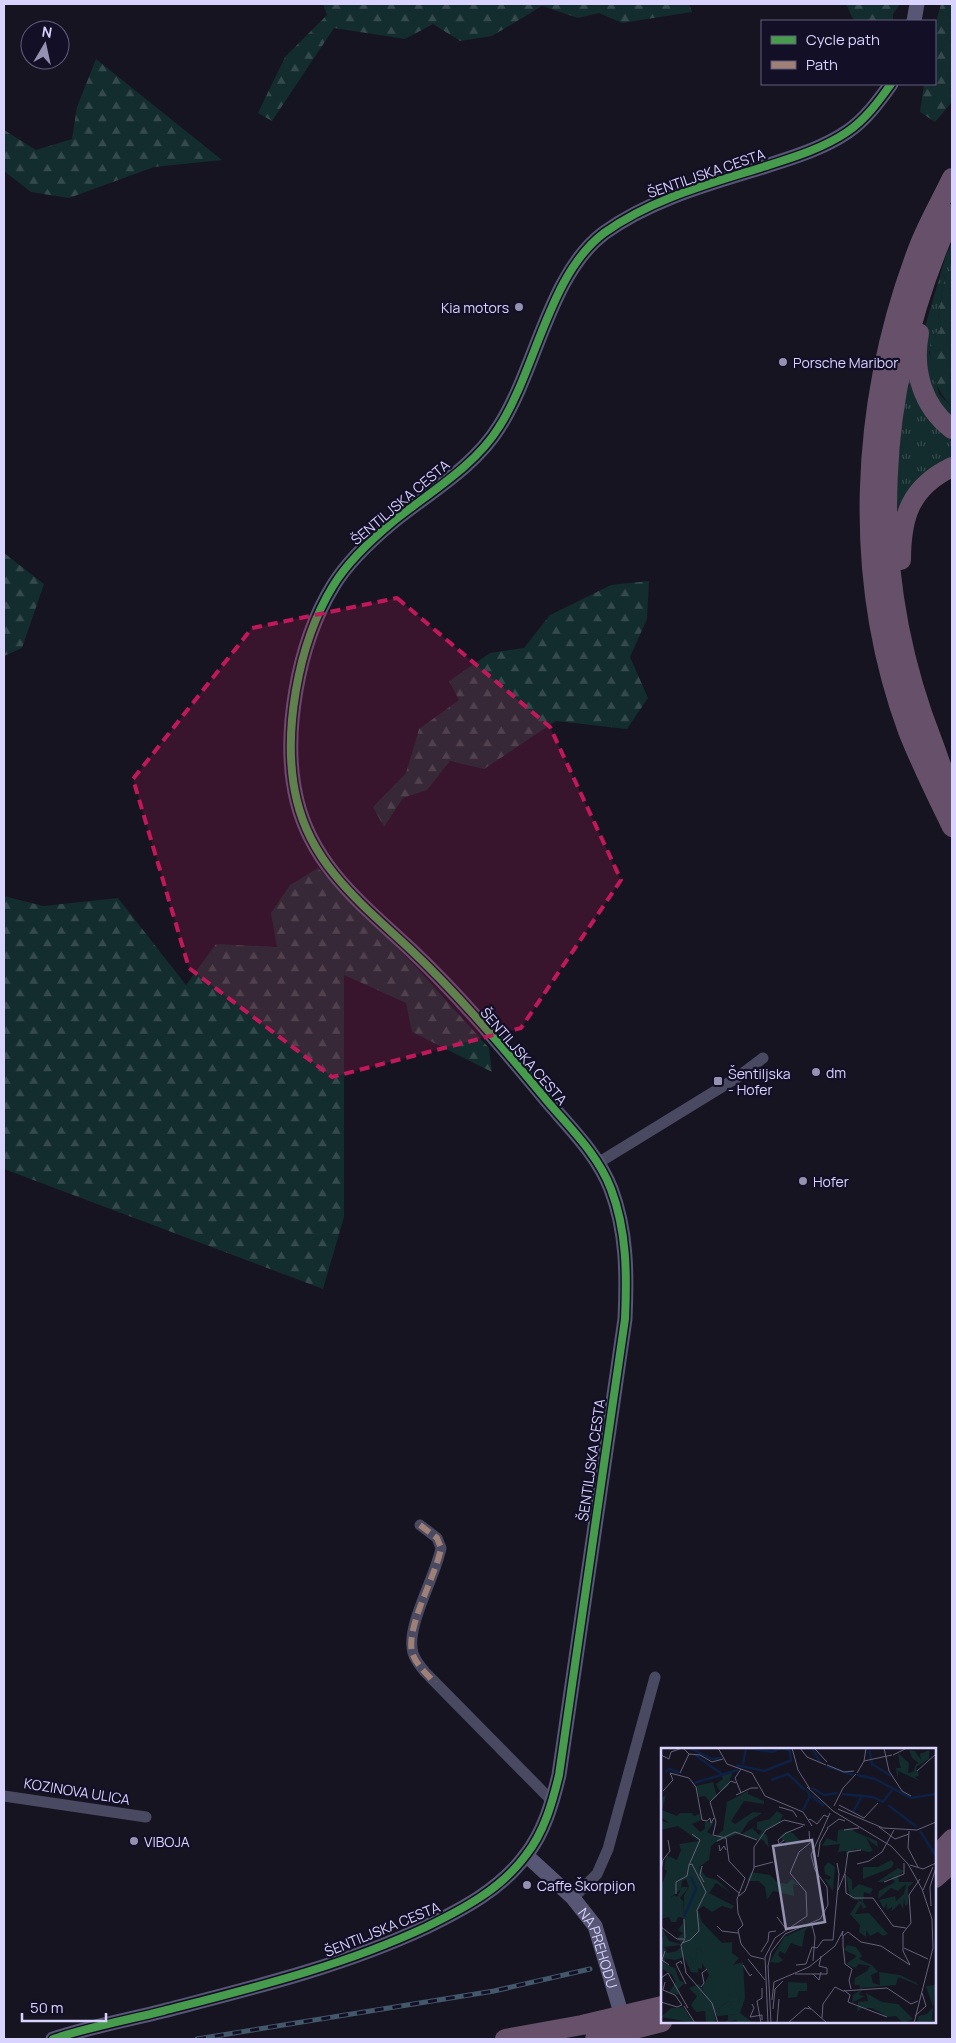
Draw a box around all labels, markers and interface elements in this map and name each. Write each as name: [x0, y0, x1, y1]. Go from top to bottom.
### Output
north arrow: [20, 20, 70, 70]
legend: [761, 20, 936, 85]
text: N: [41, 21, 54, 42]
text: Cycle path: [806, 29, 880, 50]
text: Path: [806, 54, 838, 75]
street label: ŠENTILJSKA CESTA: [645, 144, 767, 202]
place label: Kia motors: [441, 298, 509, 317]
marker: Kia motors: [513, 301, 525, 313]
place label: Porsche Maribor: [793, 353, 898, 372]
marker: Porsche Maribor: [777, 356, 789, 368]
street label: ŠENTILJSKA CESTA: [347, 455, 453, 549]
street label: ŠENTILJSKA CESTA: [476, 1003, 572, 1109]
place label: dm: [826, 1063, 846, 1082]
place label: Šentiljska - Hofer: [728, 1064, 791, 1099]
marker: dm: [810, 1066, 822, 1078]
marker: Šentiljska - Hofer: [712, 1075, 724, 1087]
place label: Hofer: [813, 1172, 849, 1191]
marker: Hofer: [797, 1175, 809, 1187]
street label: ŠENTILJSKA CESTA: [573, 1398, 609, 1522]
inset map: [661, 1748, 936, 2023]
street label: KOZINOVA ULICA: [23, 1773, 132, 1809]
place label: VIBOJA: [144, 1832, 190, 1851]
marker: VIBOJA: [128, 1835, 140, 1847]
place label: Caffe Škorpijon: [537, 1876, 635, 1895]
marker: Caffe Škorpijon: [521, 1879, 533, 1891]
street label: ŠENTILJSKA CESTA: [321, 1897, 443, 1961]
street label: NA PREHODU: [575, 1904, 623, 1990]
scale bar: [22, 1990, 106, 2022]
text: 50 m: [30, 1997, 64, 2018]

